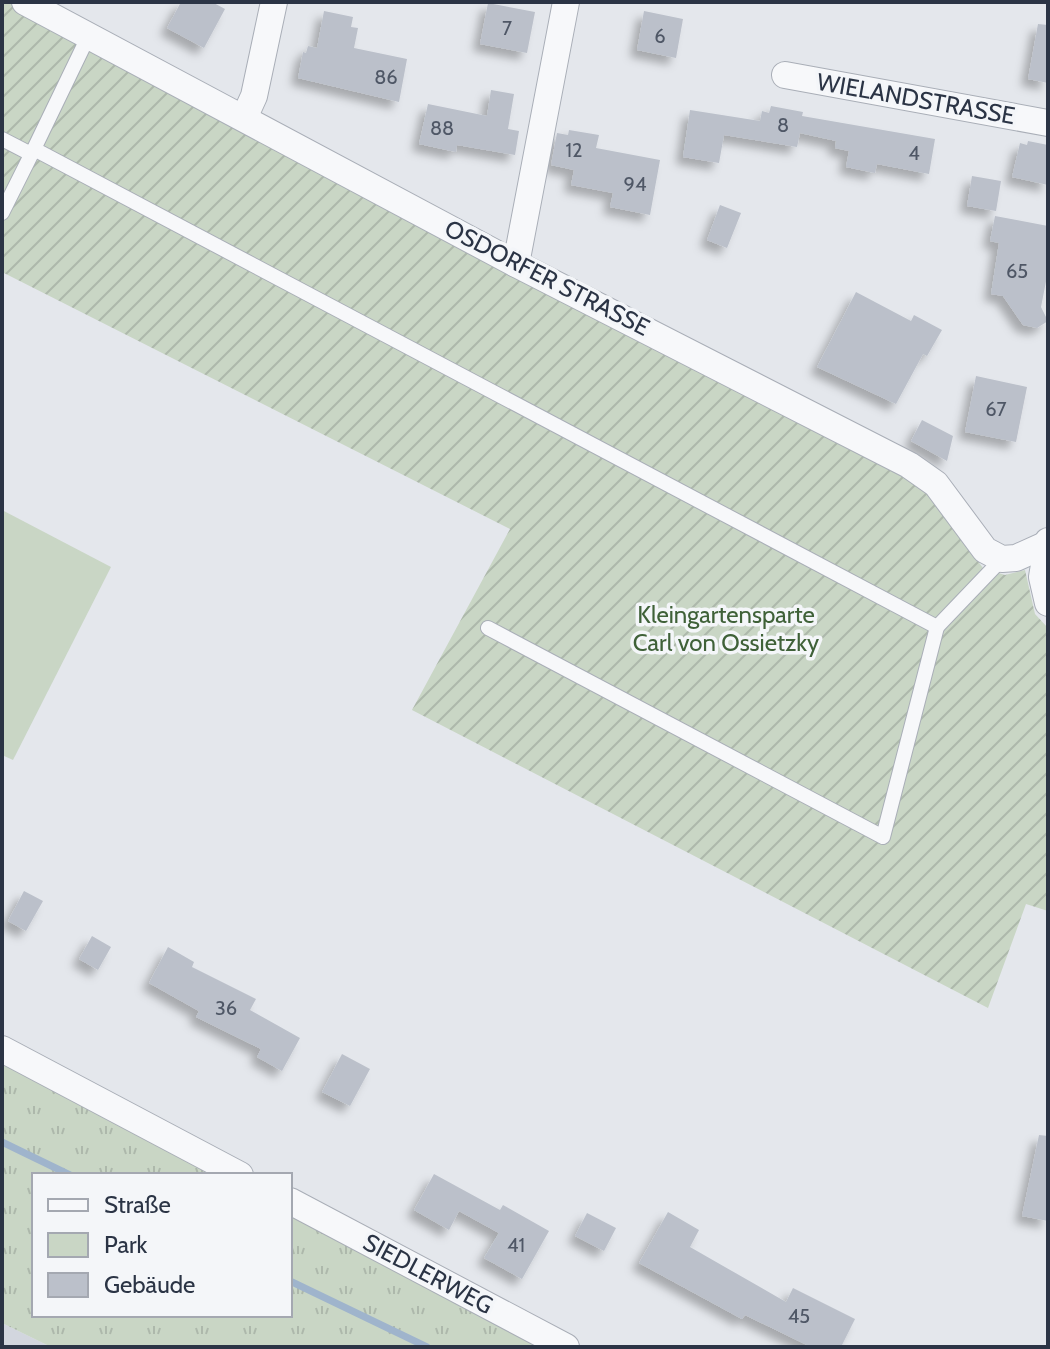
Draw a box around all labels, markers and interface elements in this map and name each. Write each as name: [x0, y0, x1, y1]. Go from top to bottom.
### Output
house number: 7: [502, 16, 512, 40]
house number: 6: [654, 24, 666, 48]
house number: 86: [374, 65, 398, 89]
street label: WIELANDSTRASSE: [815, 67, 1017, 130]
house number: 8: [777, 113, 789, 137]
house number: 88: [430, 116, 454, 140]
house number: 12: [566, 138, 583, 162]
house number: 4: [908, 141, 920, 165]
house number: 94: [624, 172, 647, 196]
street label: OSDORFER STRASSE: [440, 213, 655, 342]
house number: 65: [1006, 259, 1028, 283]
house number: 67: [985, 397, 1007, 421]
park label: Kleingartensparte Carl von Ossietzky: [633, 600, 819, 657]
house number: 36: [215, 996, 237, 1020]
legend: [32, 1173, 292, 1317]
text: Straße: [104, 1190, 171, 1219]
street label: SIEDLERWEG: [358, 1227, 498, 1320]
text: Park: [104, 1230, 147, 1259]
house number: 41: [507, 1233, 525, 1257]
text: Gebäude: [104, 1270, 195, 1299]
house number: 45: [788, 1304, 810, 1328]

